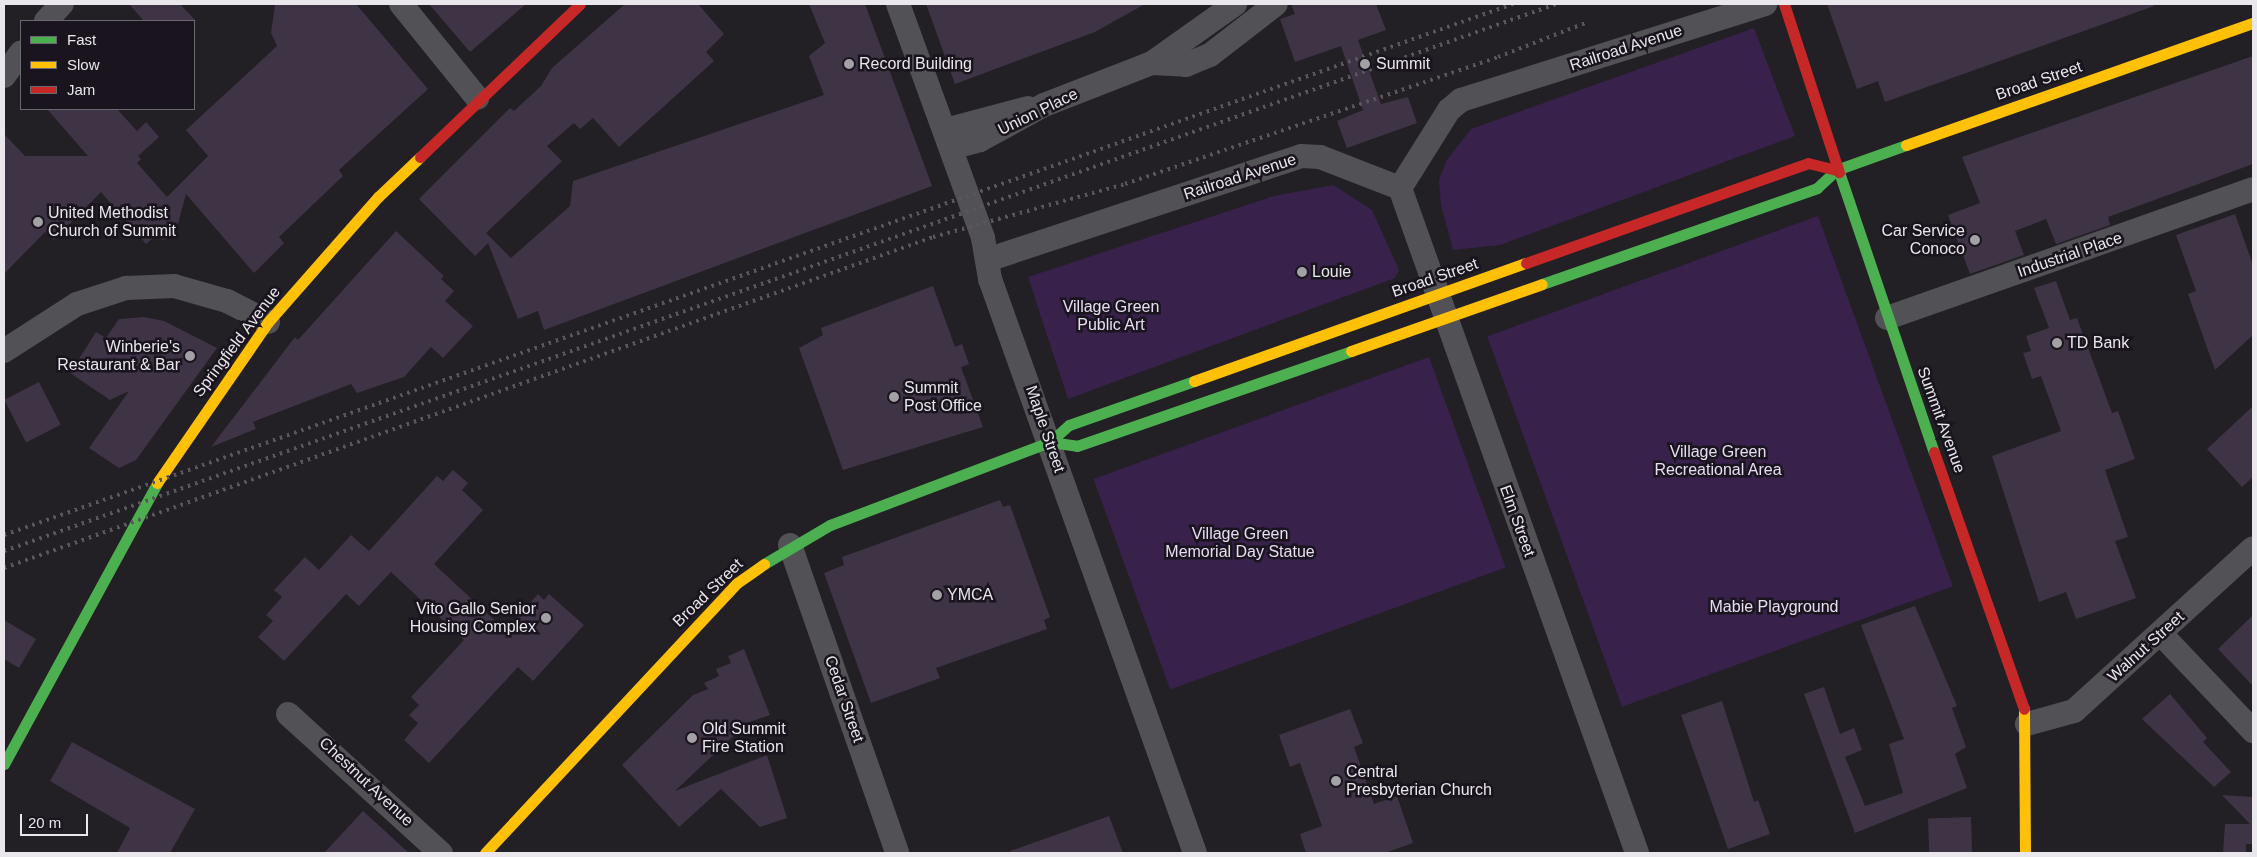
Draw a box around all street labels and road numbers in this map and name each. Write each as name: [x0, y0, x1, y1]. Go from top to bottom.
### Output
street label: Railroad Avenue: [1567, 21, 1685, 75]
street label: Broad Street: [1993, 57, 2085, 105]
street label: Union Place: [995, 84, 1081, 140]
street label: Railroad Avenue: [1181, 150, 1299, 204]
street label: Industrial Place: [2015, 228, 2125, 282]
street label: Broad Street: [1389, 254, 1481, 302]
street label: Springfield Avenue: [189, 283, 285, 401]
street label: Summit Avenue: [1913, 364, 1969, 476]
street label: Maple Street: [1021, 383, 1069, 475]
street label: Elm Street: [1495, 483, 1539, 559]
street label: Broad Street: [669, 555, 747, 631]
street label: Walnut Street: [2104, 608, 2188, 686]
street label: Cedar Street: [820, 653, 868, 745]
street label: Chestnut Avenue: [315, 733, 417, 831]

